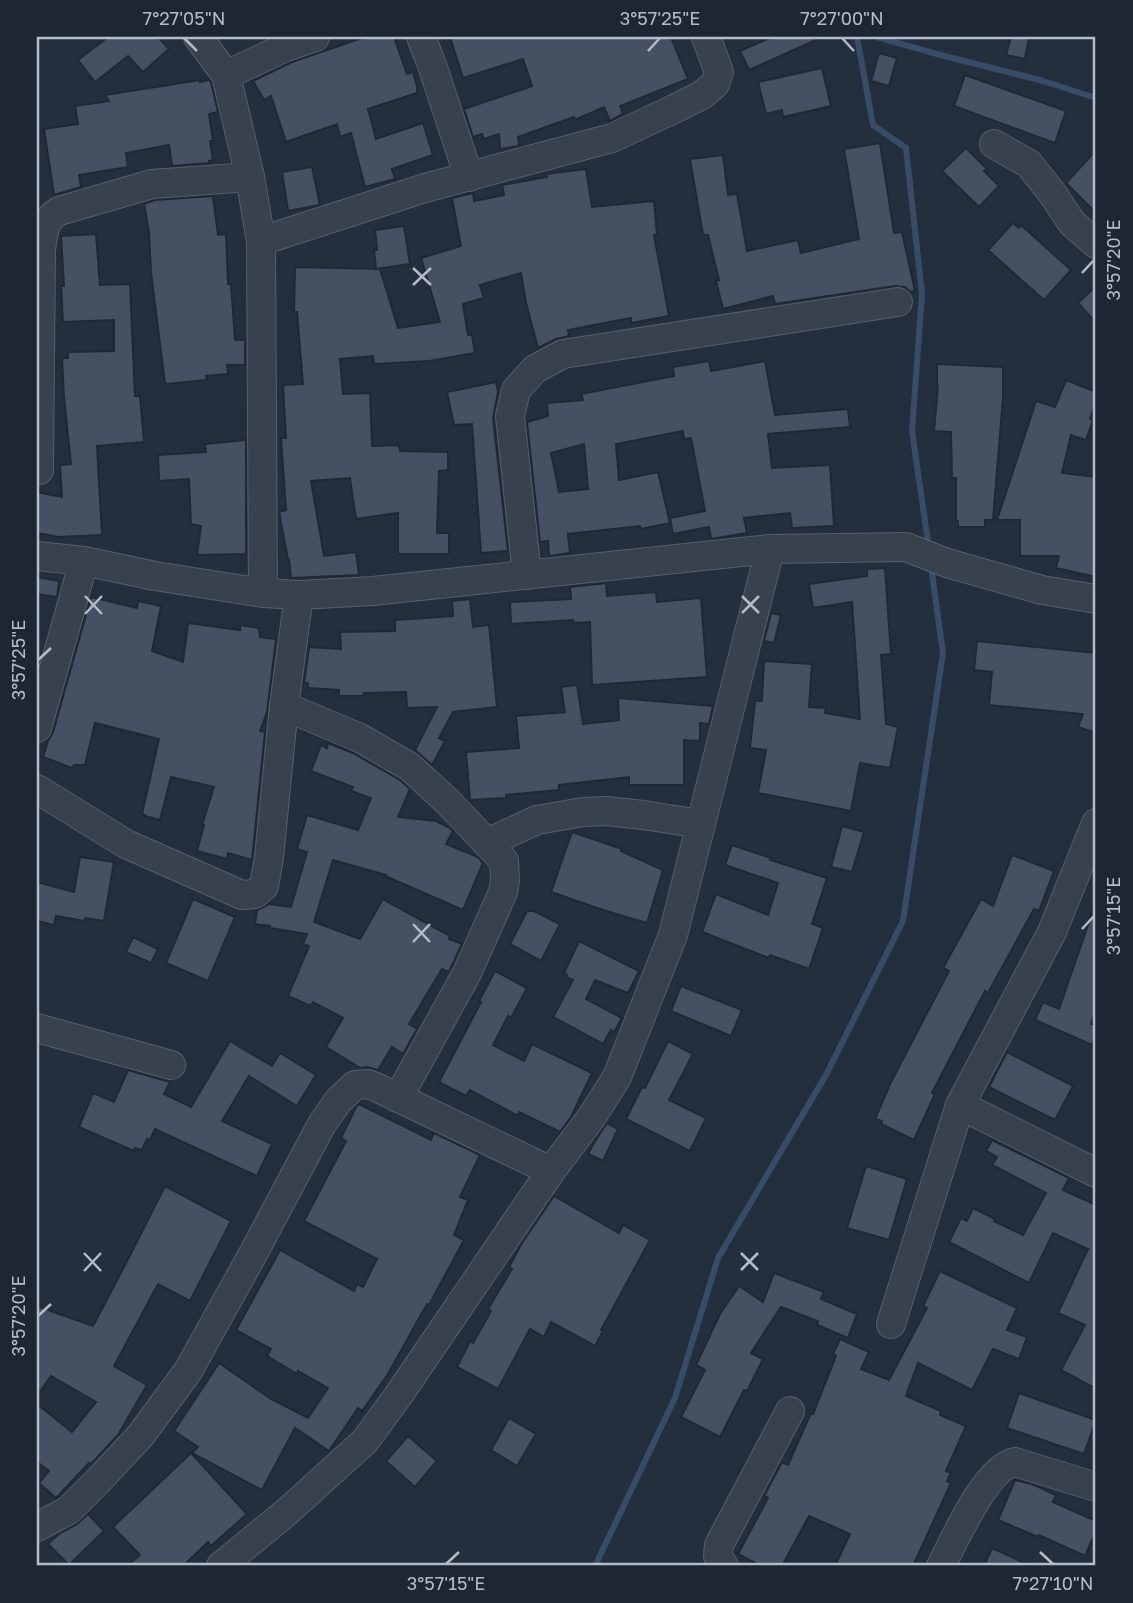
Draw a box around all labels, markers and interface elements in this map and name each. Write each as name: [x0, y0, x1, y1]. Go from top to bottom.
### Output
text: 7°27'05"N: [143, 7, 225, 29]
text: 3°57'25"E: [620, 7, 700, 29]
text: 7°27'00"N: [800, 7, 884, 29]
text: 3°57'20"E: [1102, 219, 1124, 301]
text: 3°57'25"E: [7, 620, 29, 700]
text: 3°57'15"E: [1102, 877, 1124, 955]
text: 3°57'20"E: [7, 1275, 29, 1357]
text: 3°57'15"E: [407, 1572, 485, 1594]
text: 7°27'10"N: [1012, 1572, 1094, 1594]

